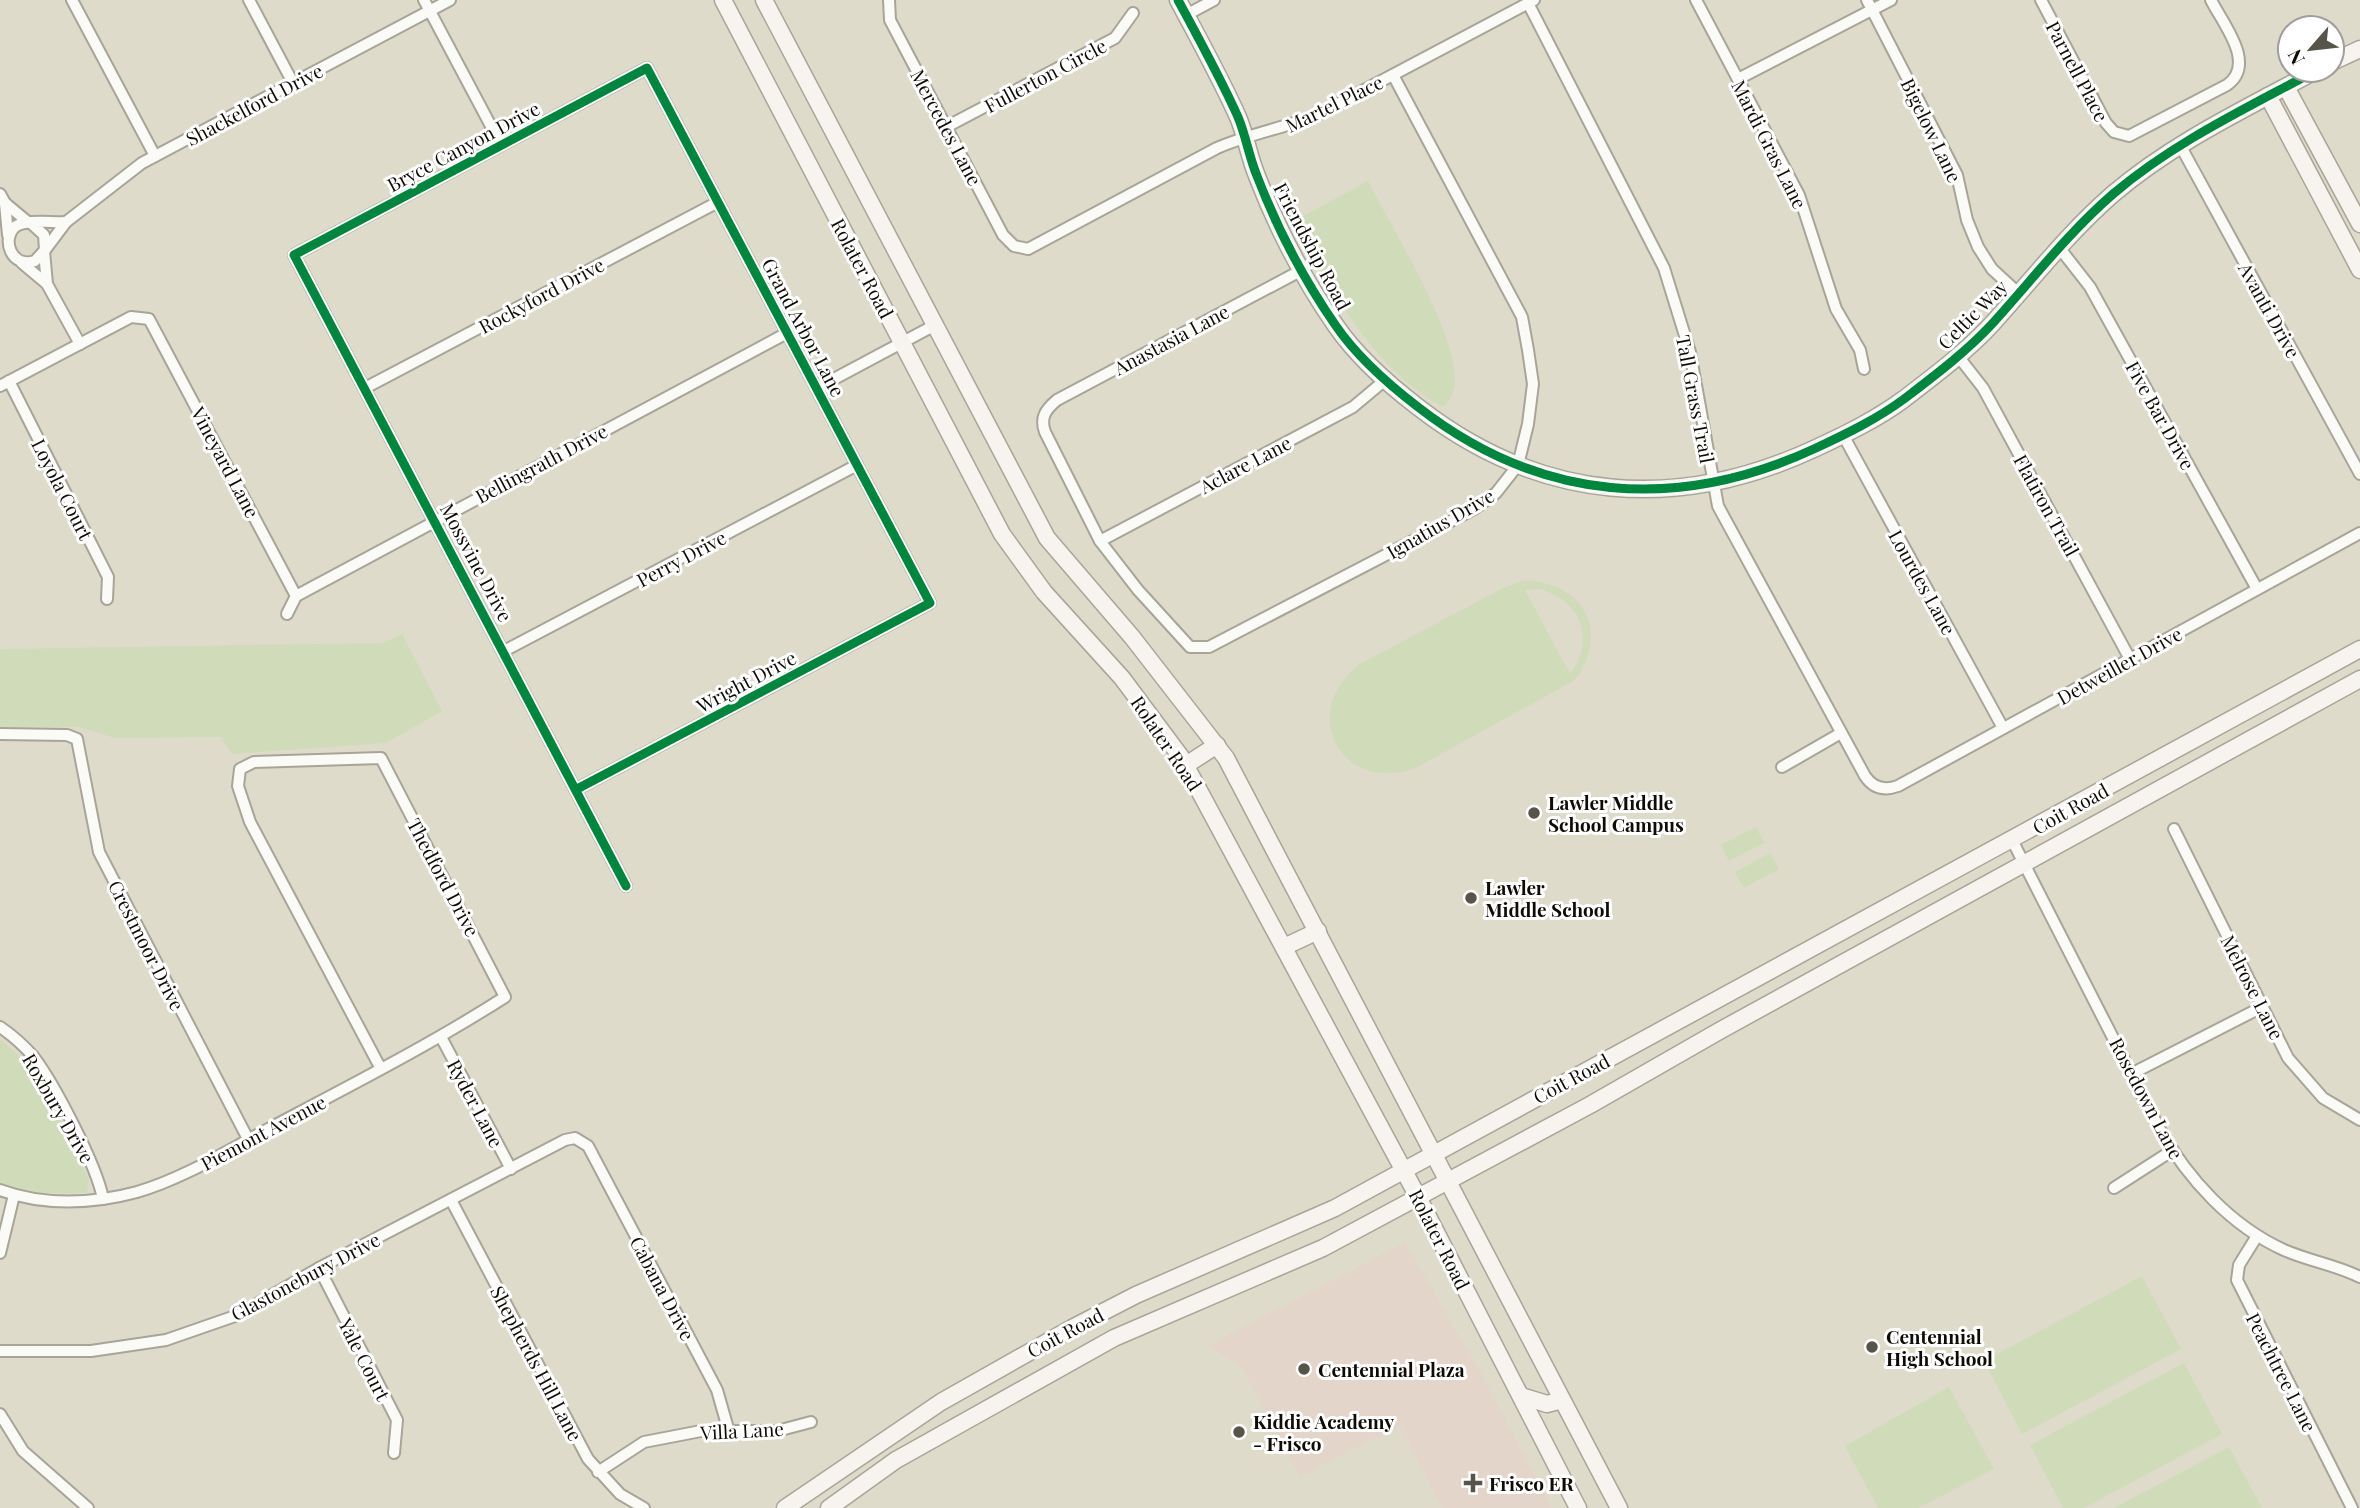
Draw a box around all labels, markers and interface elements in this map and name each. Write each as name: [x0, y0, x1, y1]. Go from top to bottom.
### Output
north arrow: [2276, 14, 2346, 84]
street label: Parnell Place: [2041, 16, 2115, 126]
street label: Fullerton Circle: [979, 32, 1111, 118]
text: N: [2280, 45, 2310, 70]
street label: Shackelford Drive: [181, 57, 327, 151]
street label: Mercedes Lane: [905, 64, 989, 190]
street label: Martel Place: [1281, 68, 1387, 138]
street label: Bigelow Lane: [1896, 74, 1968, 186]
street label: Mardi Gras Lane: [1726, 75, 1814, 213]
street label: Bryce Canyon Drive: [382, 95, 544, 197]
street label: Friendship Road: [1268, 178, 1358, 314]
street label: Rolater Road: [826, 213, 900, 323]
street label: Rockyford Drive: [474, 251, 608, 339]
street label: Grand Arbor Lane: [757, 253, 851, 401]
street label: Avanti Drive: [2233, 257, 2307, 362]
street label: Celtic Way: [1931, 273, 2013, 355]
street label: Anastasia Lane: [1108, 298, 1233, 381]
street label: Tall Grass Trail: [1671, 333, 1721, 466]
street label: Five Bar Drive: [2120, 356, 2202, 474]
street label: Vineyard Lane: [185, 401, 266, 522]
street label: Bellingrath Drive: [470, 417, 612, 509]
street label: Aclare Lane: [1194, 429, 1295, 499]
street label: Loyola Court: [26, 434, 100, 544]
street label: Flatiron Trail: [2008, 449, 2086, 561]
street label: Ignatius Drive: [1381, 482, 1499, 564]
street label: Mossvine Drive: [435, 498, 519, 626]
street label: Perry Drive: [632, 524, 730, 592]
street label: Lourdes Lane: [1883, 525, 1963, 639]
street label: Detweiller Drive: [2052, 620, 2186, 710]
street label: Wright Drive: [691, 644, 800, 719]
street label: Rolater Road: [1126, 690, 1208, 796]
street label: Coit Road: [2027, 776, 2113, 840]
place label: Lawler Middle School Campus: [1548, 789, 1684, 837]
marker: Lawler Middle School Campus: [1526, 805, 1542, 821]
street label: Thedford Drive: [402, 813, 486, 941]
place label: Lawler Middle School: [1485, 874, 1610, 922]
street label: Crestmoor Drive: [103, 875, 191, 1015]
marker: Lawler Middle School: [1463, 890, 1479, 906]
street label: Melrose Lane: [2216, 930, 2290, 1044]
street label: Rosedown Lane: [2104, 1033, 2190, 1163]
street label: Coit Road: [1528, 1047, 1614, 1109]
street label: Roxbury Drive: [17, 1048, 101, 1168]
street label: Ryder Lane: [442, 1054, 510, 1152]
street label: Piemont Avenue: [196, 1088, 330, 1176]
street label: Rolater Road: [1403, 1184, 1477, 1294]
street label: Glastonebury Drive: [226, 1226, 384, 1326]
street label: Cabana Drive: [625, 1231, 701, 1345]
street label: Shepherds Hill Lane: [485, 1281, 589, 1445]
street label: Coit Road: [1022, 1301, 1108, 1363]
street label: Peachtree Lane: [2241, 1308, 2323, 1436]
street label: Yale Court: [333, 1313, 397, 1405]
place label: Centennial High School: [1886, 1323, 1993, 1371]
marker: Centennial High School: [1864, 1339, 1880, 1355]
place label: Centennial Plaza: [1318, 1356, 1465, 1382]
marker: Centennial Plaza: [1296, 1361, 1312, 1377]
place label: Kiddie Academy - Frisco: [1253, 1408, 1394, 1456]
street label: Villa Lane: [699, 1415, 784, 1445]
marker: Kiddie Academy - Frisco: [1231, 1424, 1247, 1440]
place label: Frisco ER: [1489, 1470, 1575, 1496]
marker: Frisco ER: [1463, 1473, 1483, 1493]

